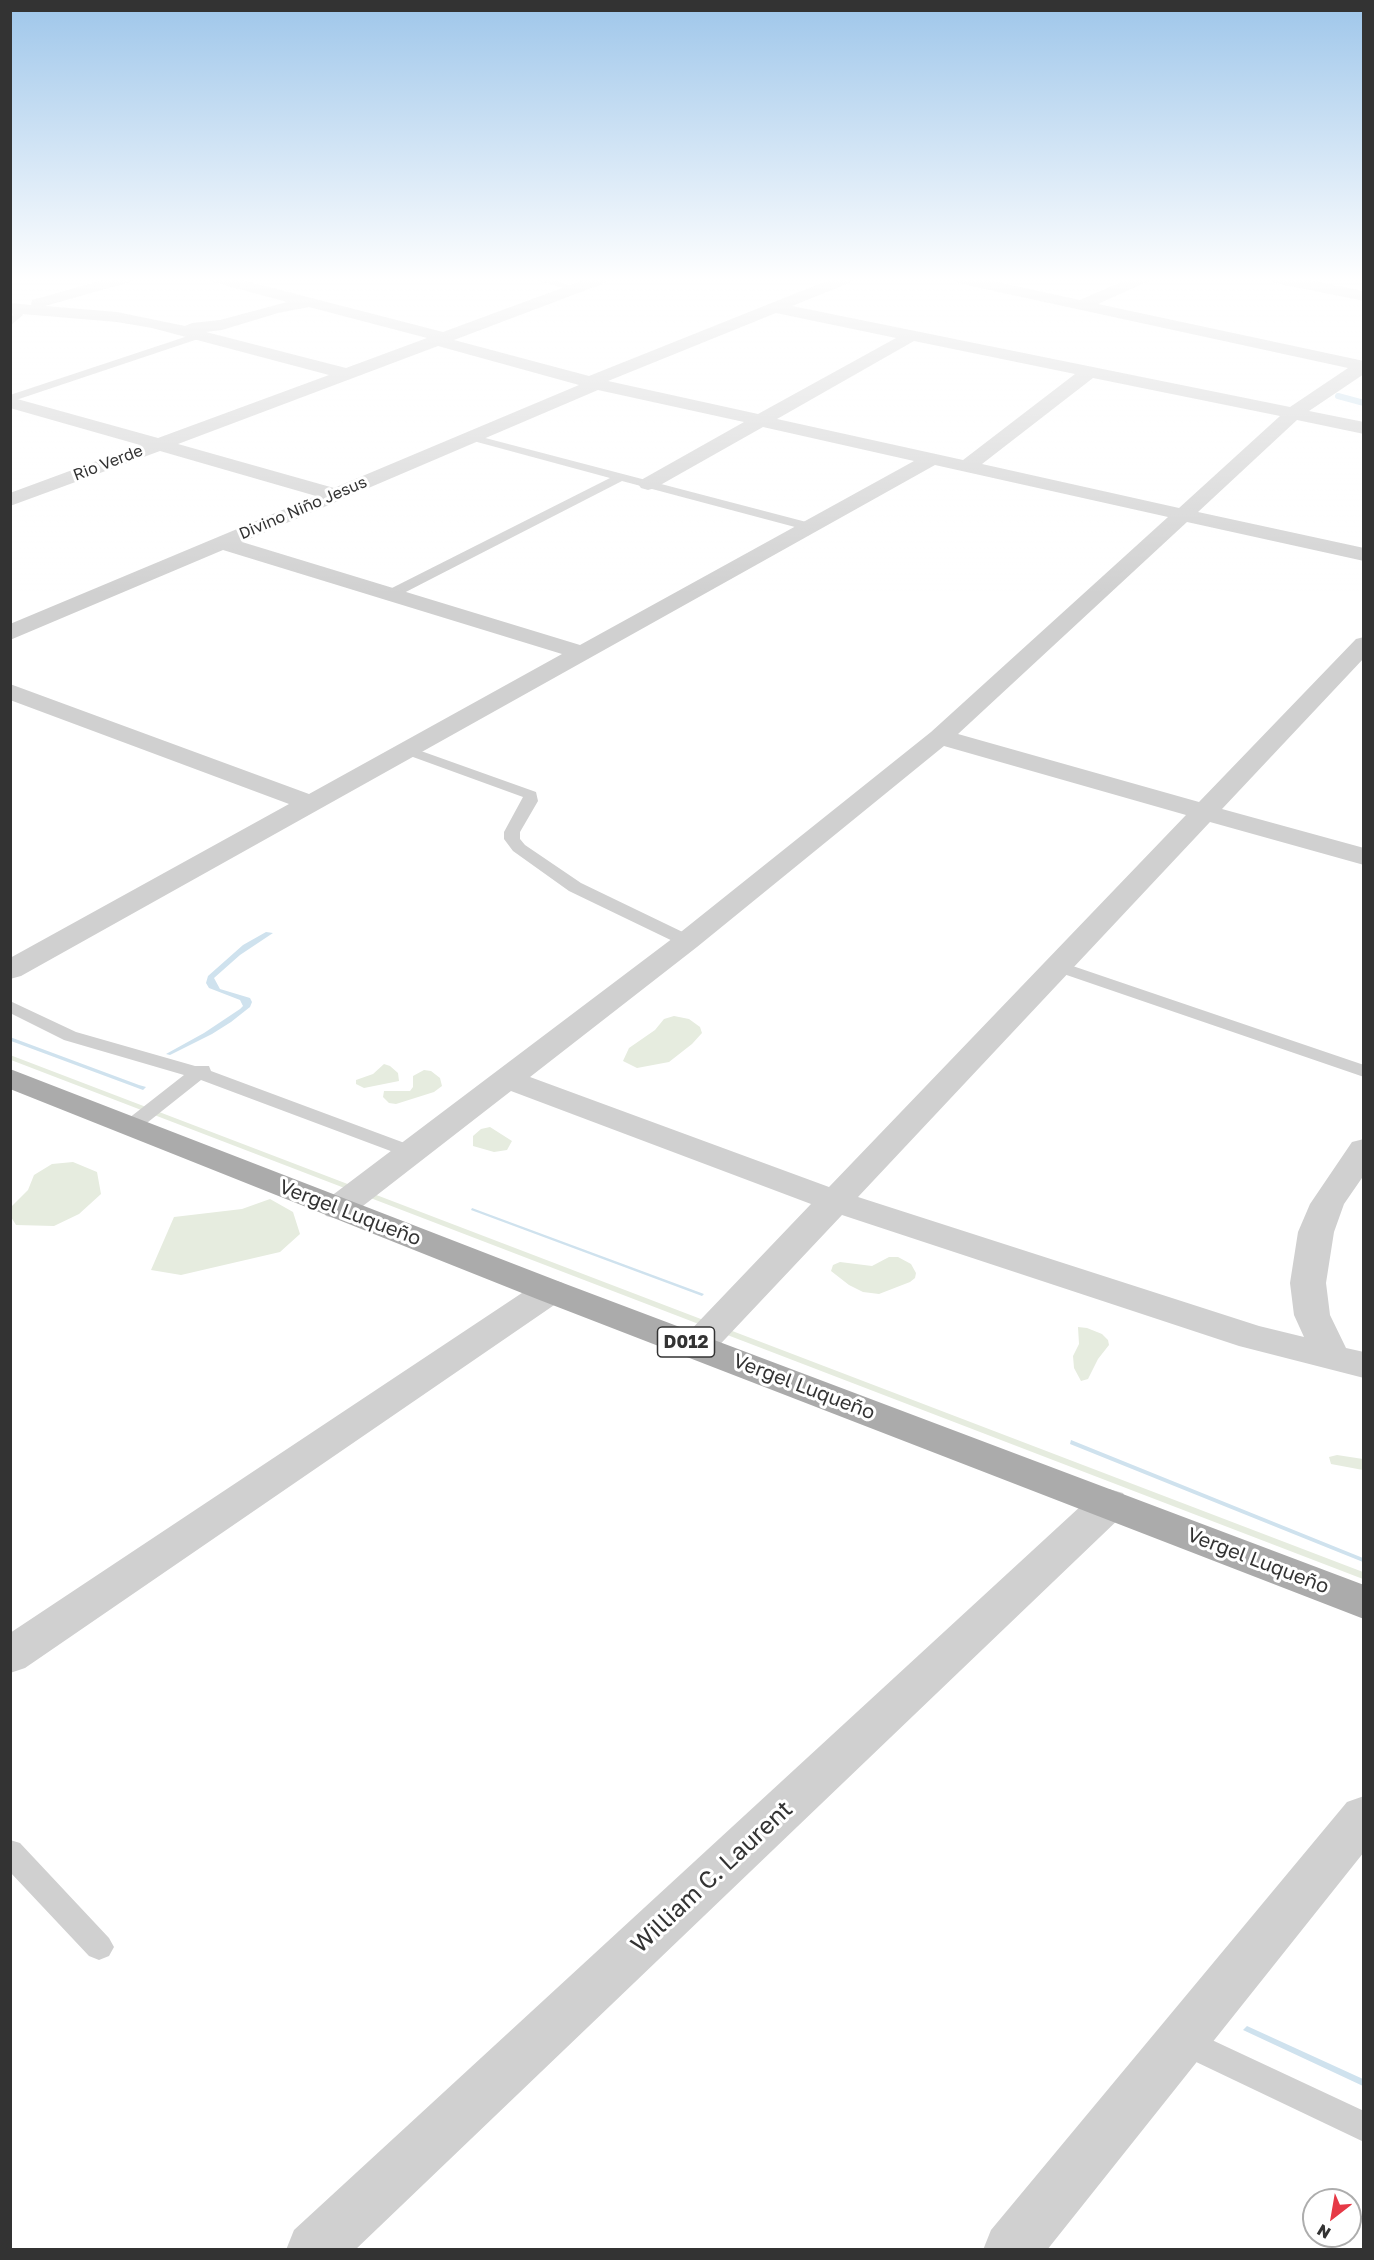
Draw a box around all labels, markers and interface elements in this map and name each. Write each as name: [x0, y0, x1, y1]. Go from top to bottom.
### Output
street label: Rio Verde: [70, 441, 146, 485]
street label: Divino Niño Jesus: [236, 472, 370, 544]
street label: Vergel Luqueño: [276, 1175, 424, 1251]
road number: D012: [658, 1327, 714, 1357]
street label: Vergel Luqueño: [730, 1349, 878, 1425]
street label: Vergel Luqueño: [1184, 1523, 1332, 1599]
street label: William C. Laurent: [625, 1795, 799, 1959]
north arrow: [1302, 2188, 1362, 2248]
text: N: [1313, 2220, 1334, 2243]

